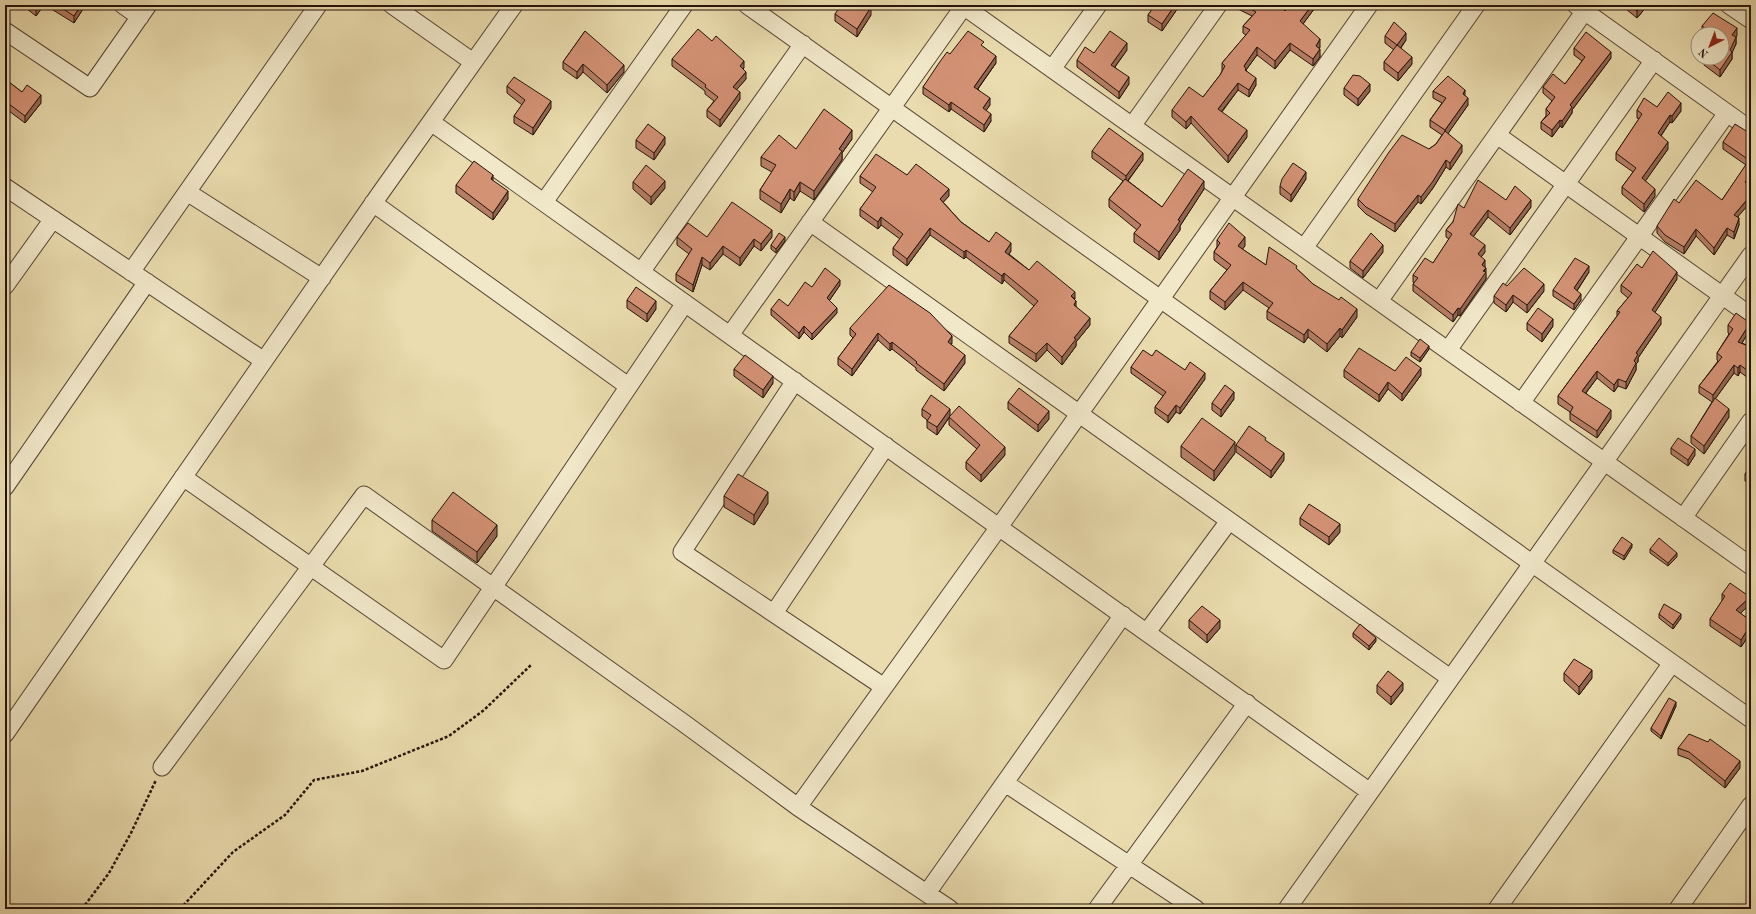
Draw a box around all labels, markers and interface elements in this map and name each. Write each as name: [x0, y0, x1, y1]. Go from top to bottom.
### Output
north arrow: [1690, 26, 1730, 66]
text: N: [1697, 45, 1711, 59]

